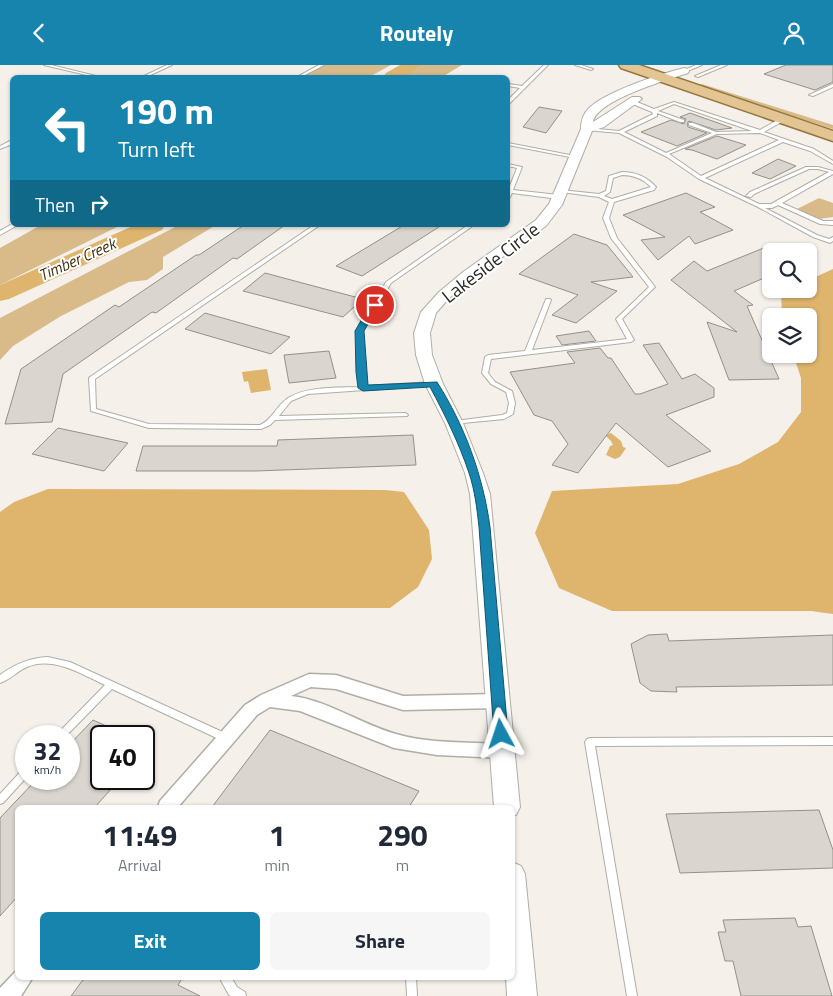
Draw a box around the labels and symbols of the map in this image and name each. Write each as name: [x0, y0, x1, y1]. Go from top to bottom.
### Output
street label: Lakeside Circle: [435, 215, 545, 309]
water label: Timber Creek: [35, 231, 121, 287]
pin: [354, 284, 396, 326]
position arrow: [474, 707, 526, 759]
speed limit sign: 40: [90, 725, 155, 790]

